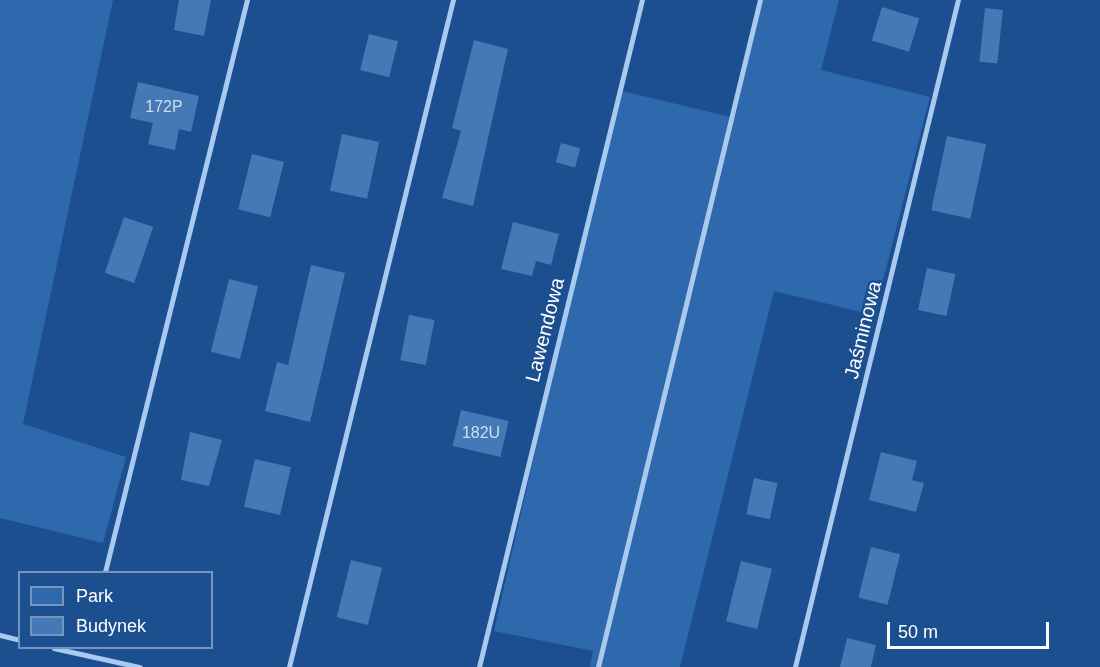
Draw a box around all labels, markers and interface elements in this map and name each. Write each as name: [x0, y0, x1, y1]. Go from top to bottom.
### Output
house number: 172P: [145, 97, 183, 117]
street label: Lawendowa: [520, 275, 570, 385]
street label: Jaśminowa: [839, 279, 887, 381]
house number: 182U: [462, 423, 500, 443]
legend: [18, 571, 213, 649]
text: Park: [76, 586, 113, 606]
scale bar: [890, 610, 1052, 648]
text: Budynek: [76, 616, 146, 636]
text: 50 m: [898, 622, 938, 642]

